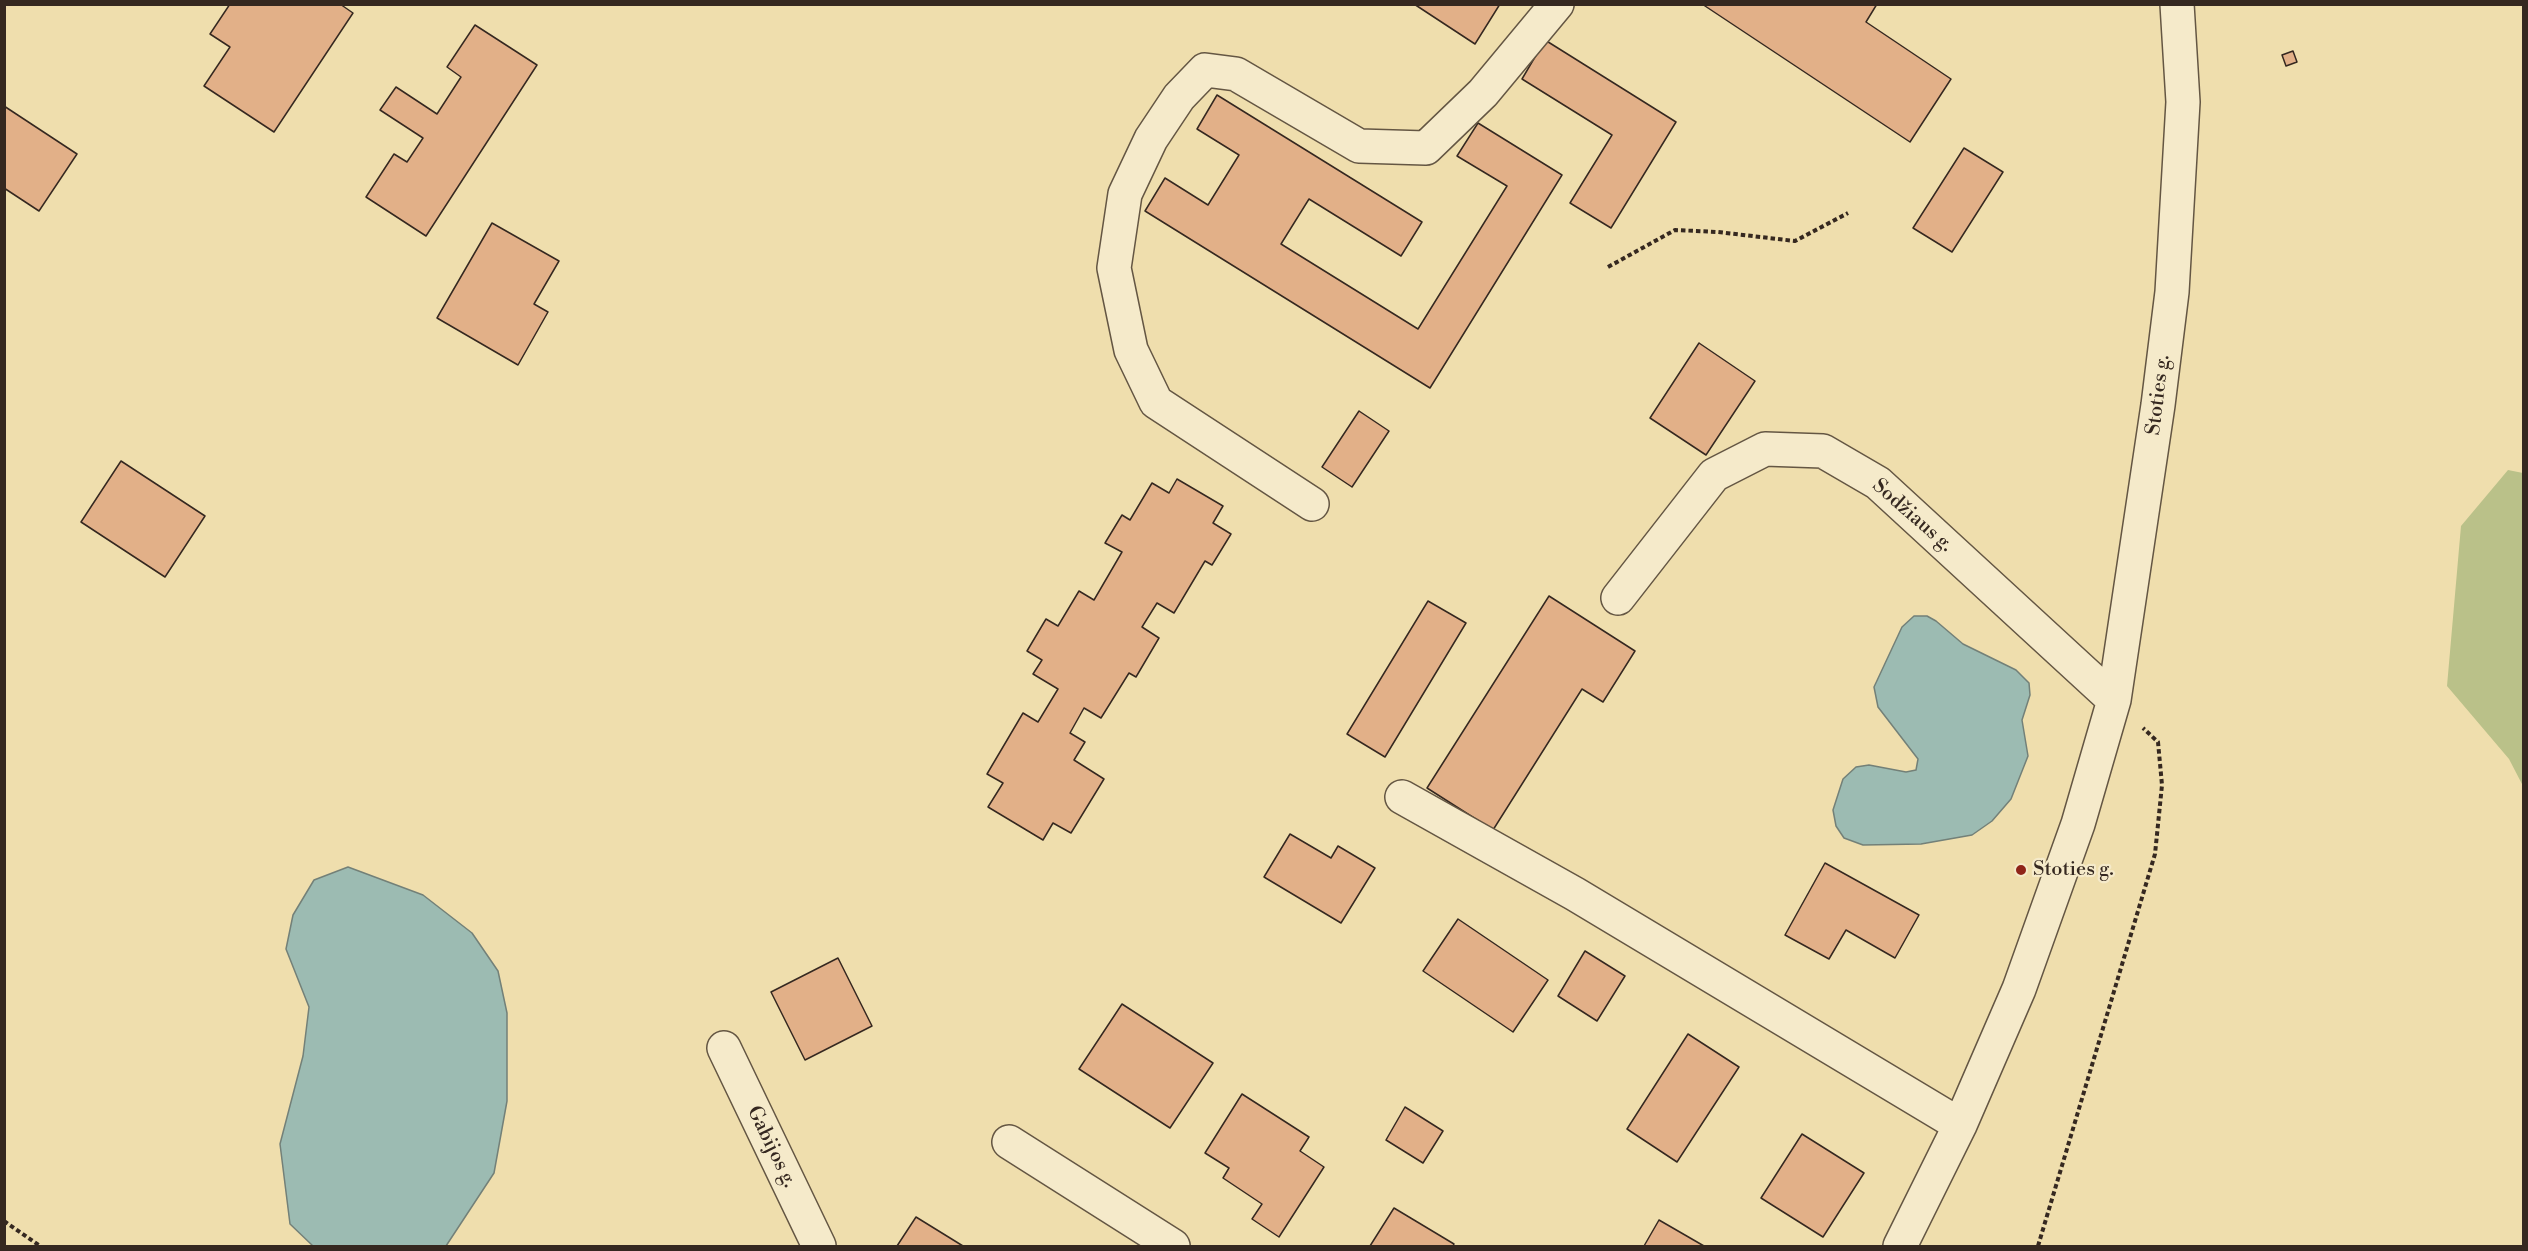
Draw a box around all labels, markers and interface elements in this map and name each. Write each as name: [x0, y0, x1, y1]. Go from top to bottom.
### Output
street label: Stoties g.: [2142, 353, 2176, 437]
street label: Sodžiaus g.: [1867, 474, 1957, 558]
place label: Stoties g.: [2033, 858, 2114, 882]
marker: Stoties g.: [2014, 863, 2028, 877]
street label: Gabijos g.: [741, 1102, 801, 1192]

